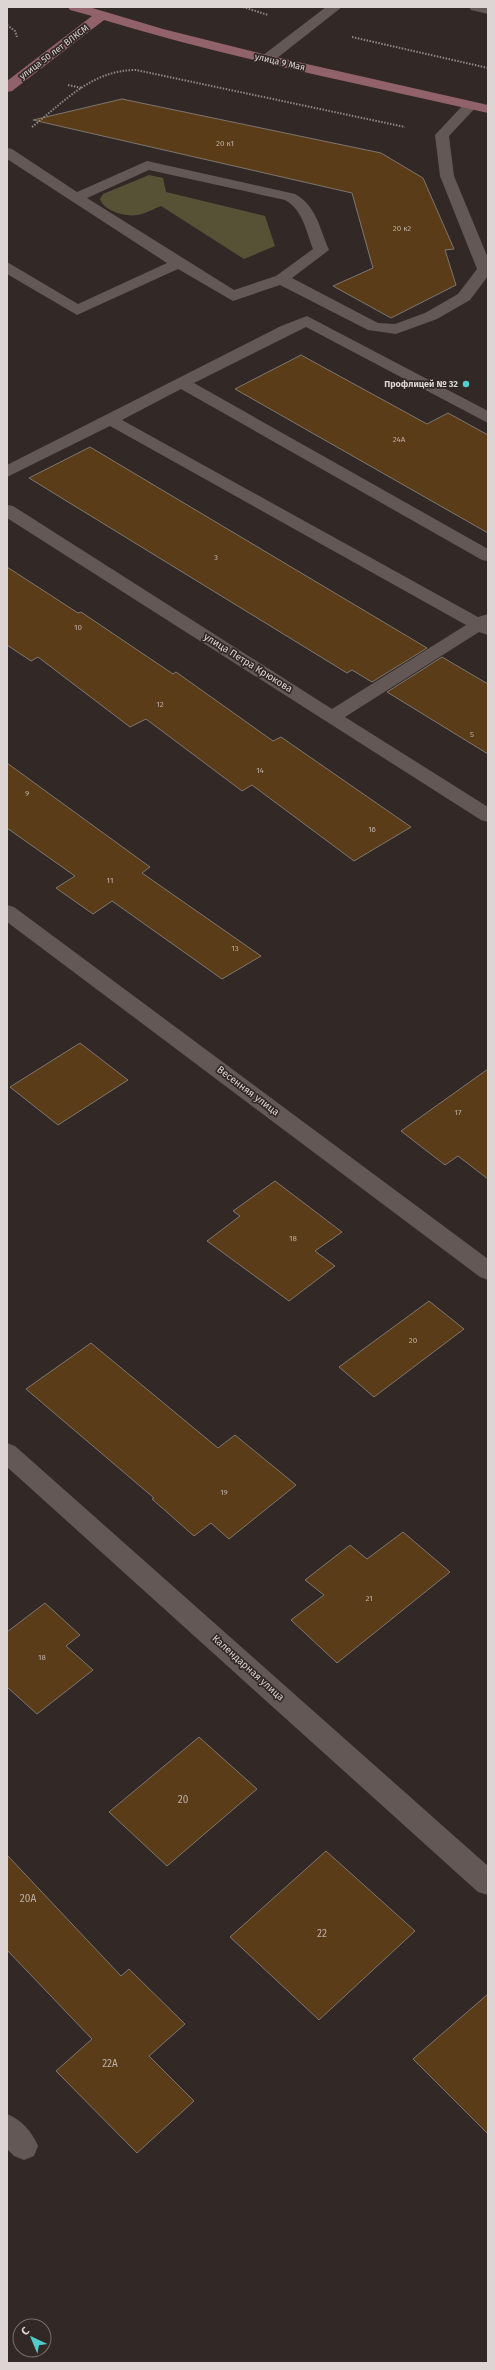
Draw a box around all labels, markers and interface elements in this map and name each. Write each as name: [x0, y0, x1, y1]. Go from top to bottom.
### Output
street label: улица 50 лет ВЛКСМ: [17, 23, 91, 81]
street label: улица 9 Мая: [254, 51, 306, 73]
house number: 20 к1: [216, 139, 234, 148]
house number: 20 к2: [393, 224, 411, 233]
place label: Профлицей № 32: [384, 379, 458, 389]
marker: Профлицей № 32: [461, 379, 471, 389]
house number: 24А: [393, 435, 406, 444]
house number: 3: [214, 553, 218, 562]
house number: 10: [74, 623, 82, 632]
street label: улица Петра Крюкова: [201, 631, 295, 695]
house number: 12: [156, 700, 164, 709]
house number: 5: [470, 730, 474, 739]
house number: 14: [256, 766, 265, 775]
house number: 9: [25, 789, 29, 798]
house number: 16: [368, 825, 376, 834]
house number: 11: [107, 876, 113, 885]
house number: 13: [231, 944, 239, 953]
street label: Весенняя улица: [214, 1064, 282, 1118]
house number: 17: [454, 1108, 462, 1117]
house number: 18: [289, 1234, 298, 1243]
house number: 20: [409, 1336, 418, 1345]
house number: 19: [220, 1488, 228, 1497]
house number: 21: [365, 1594, 373, 1603]
street label: Календарная улица: [210, 1633, 286, 1703]
house number: 18: [38, 1653, 47, 1662]
house number: 20: [178, 1794, 189, 1806]
house number: 20А: [20, 1893, 36, 1905]
house number: 22: [317, 1928, 327, 1940]
house number: 22А: [102, 2058, 118, 2070]
north arrow: [12, 2318, 52, 2358]
text: С: [19, 2324, 33, 2338]

